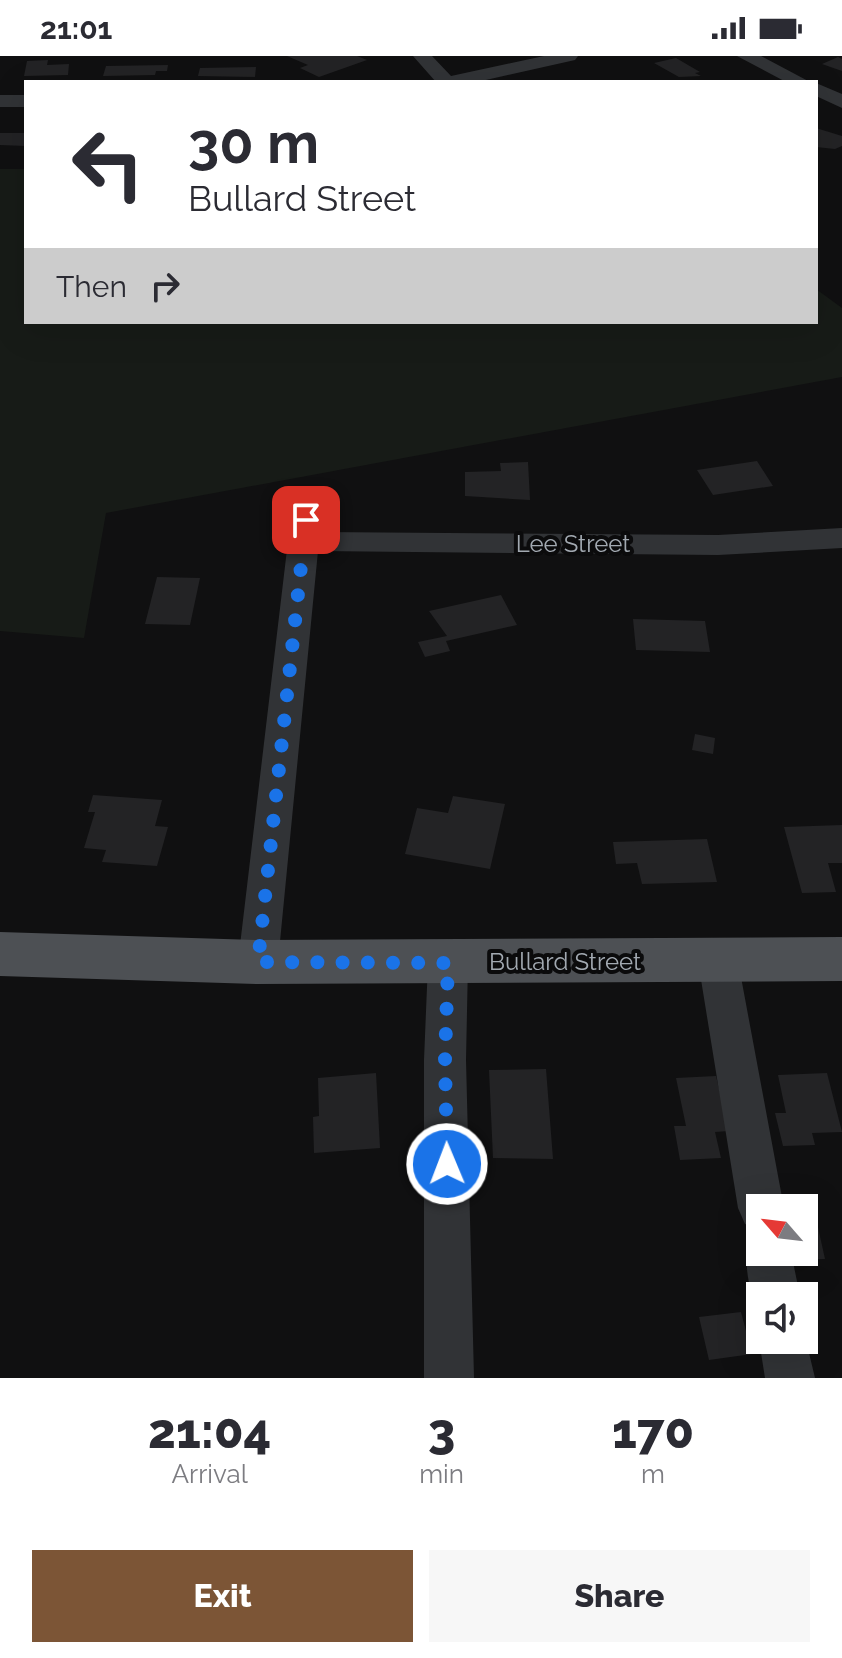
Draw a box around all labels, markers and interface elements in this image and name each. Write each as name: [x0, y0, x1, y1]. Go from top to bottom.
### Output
text: 21:01: [40, 11, 112, 46]
text: 30 m: [188, 110, 319, 176]
icon: left: [56, 112, 160, 216]
text: Bullard Street: [188, 177, 416, 219]
icon: right: [143, 264, 187, 308]
text: Then: [56, 269, 127, 304]
pin: [272, 486, 340, 554]
icon: arrive: [284, 498, 328, 542]
street label: Lee Street: [516, 529, 630, 558]
street label: Bullard Street: [489, 947, 641, 976]
position arrow: [405, 1122, 489, 1206]
north arrow: [746, 1194, 818, 1266]
map controls: [746, 1194, 818, 1354]
button: sound: [746, 1282, 818, 1354]
text: 21:04: [148, 1403, 271, 1459]
text: 3: [428, 1403, 455, 1459]
text: 170: [612, 1403, 694, 1459]
text: Arrival: [171, 1459, 248, 1489]
text: min: [419, 1459, 464, 1489]
text: m: [641, 1459, 665, 1489]
button: Exit: [32, 1550, 413, 1642]
button: Share: [429, 1550, 810, 1642]

